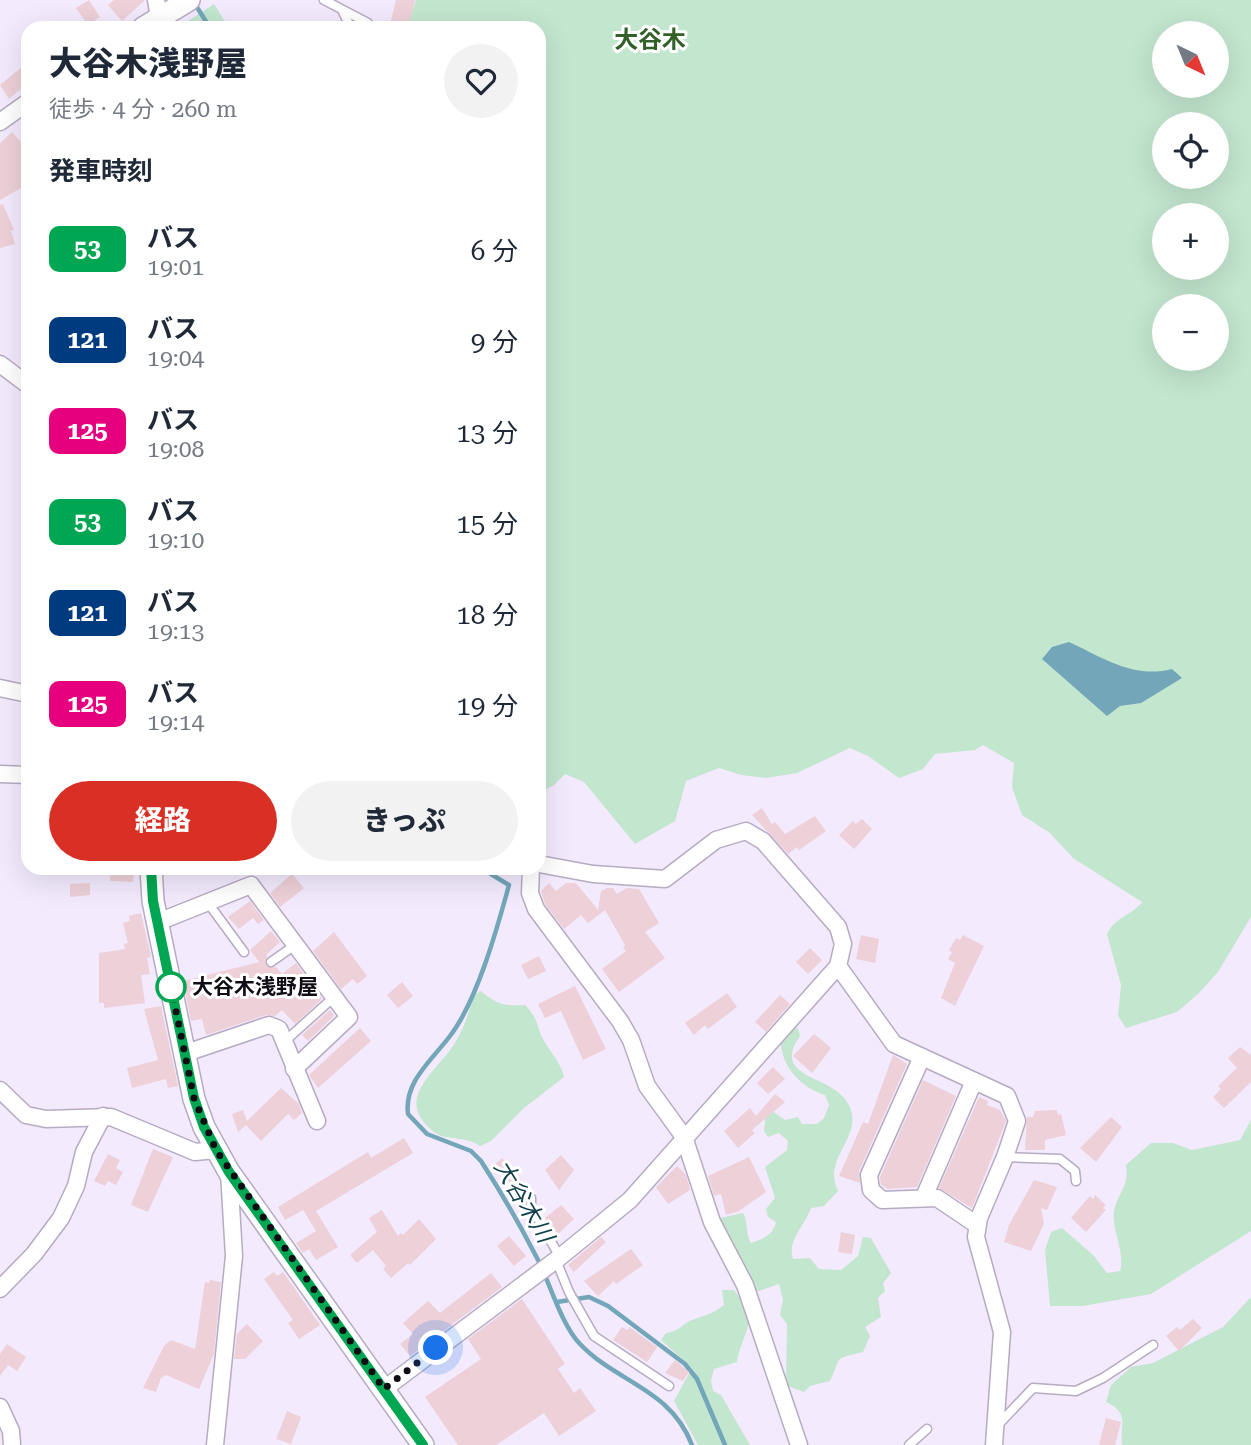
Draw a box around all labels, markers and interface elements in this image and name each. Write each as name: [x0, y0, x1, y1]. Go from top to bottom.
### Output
north arrow: [1152, 21, 1228, 98]
map controls: [1152, 21, 1229, 371]
district label: 大谷木: [614, 26, 686, 54]
text: 大谷木浅野屋: [49, 44, 247, 83]
button: heart: [444, 44, 518, 118]
text: 徒歩 · 4 分 · 260 m: [49, 96, 237, 123]
button: locate: [1152, 112, 1229, 189]
text: 発車時刻: [49, 156, 153, 186]
button: +: [1152, 203, 1229, 280]
text: バス: [147, 223, 199, 253]
text: 53: [74, 235, 101, 263]
text: 6 分: [471, 236, 518, 266]
text: 19:01: [147, 254, 204, 281]
button: −: [1152, 294, 1229, 371]
text: バス: [147, 314, 199, 344]
text: 121: [67, 326, 108, 354]
text: 9 分: [471, 327, 518, 357]
text: 19:04: [147, 345, 204, 372]
text: バス: [147, 405, 199, 435]
text: 125: [67, 417, 108, 445]
text: 13 分: [456, 418, 518, 448]
text: 19:08: [147, 436, 204, 463]
text: バス: [147, 496, 199, 526]
text: 53: [74, 508, 101, 536]
text: 15 分: [456, 509, 518, 539]
text: 19:10: [147, 527, 204, 554]
text: バス: [147, 587, 199, 617]
text: 121: [67, 599, 108, 627]
text: 18 分: [456, 600, 518, 630]
text: 19:13: [147, 618, 204, 645]
text: バス: [147, 678, 199, 708]
text: 125: [67, 690, 108, 718]
text: 19 分: [456, 691, 518, 721]
text: 19:14: [147, 709, 204, 736]
button: 経路: [49, 781, 277, 861]
button: きっぷ: [291, 781, 518, 861]
marker: 大谷木浅野屋: [156, 972, 186, 1002]
place label: 大谷木浅野屋: [192, 975, 318, 999]
water label: 大谷木川: [488, 1155, 560, 1250]
your location: [418, 1330, 453, 1365]

